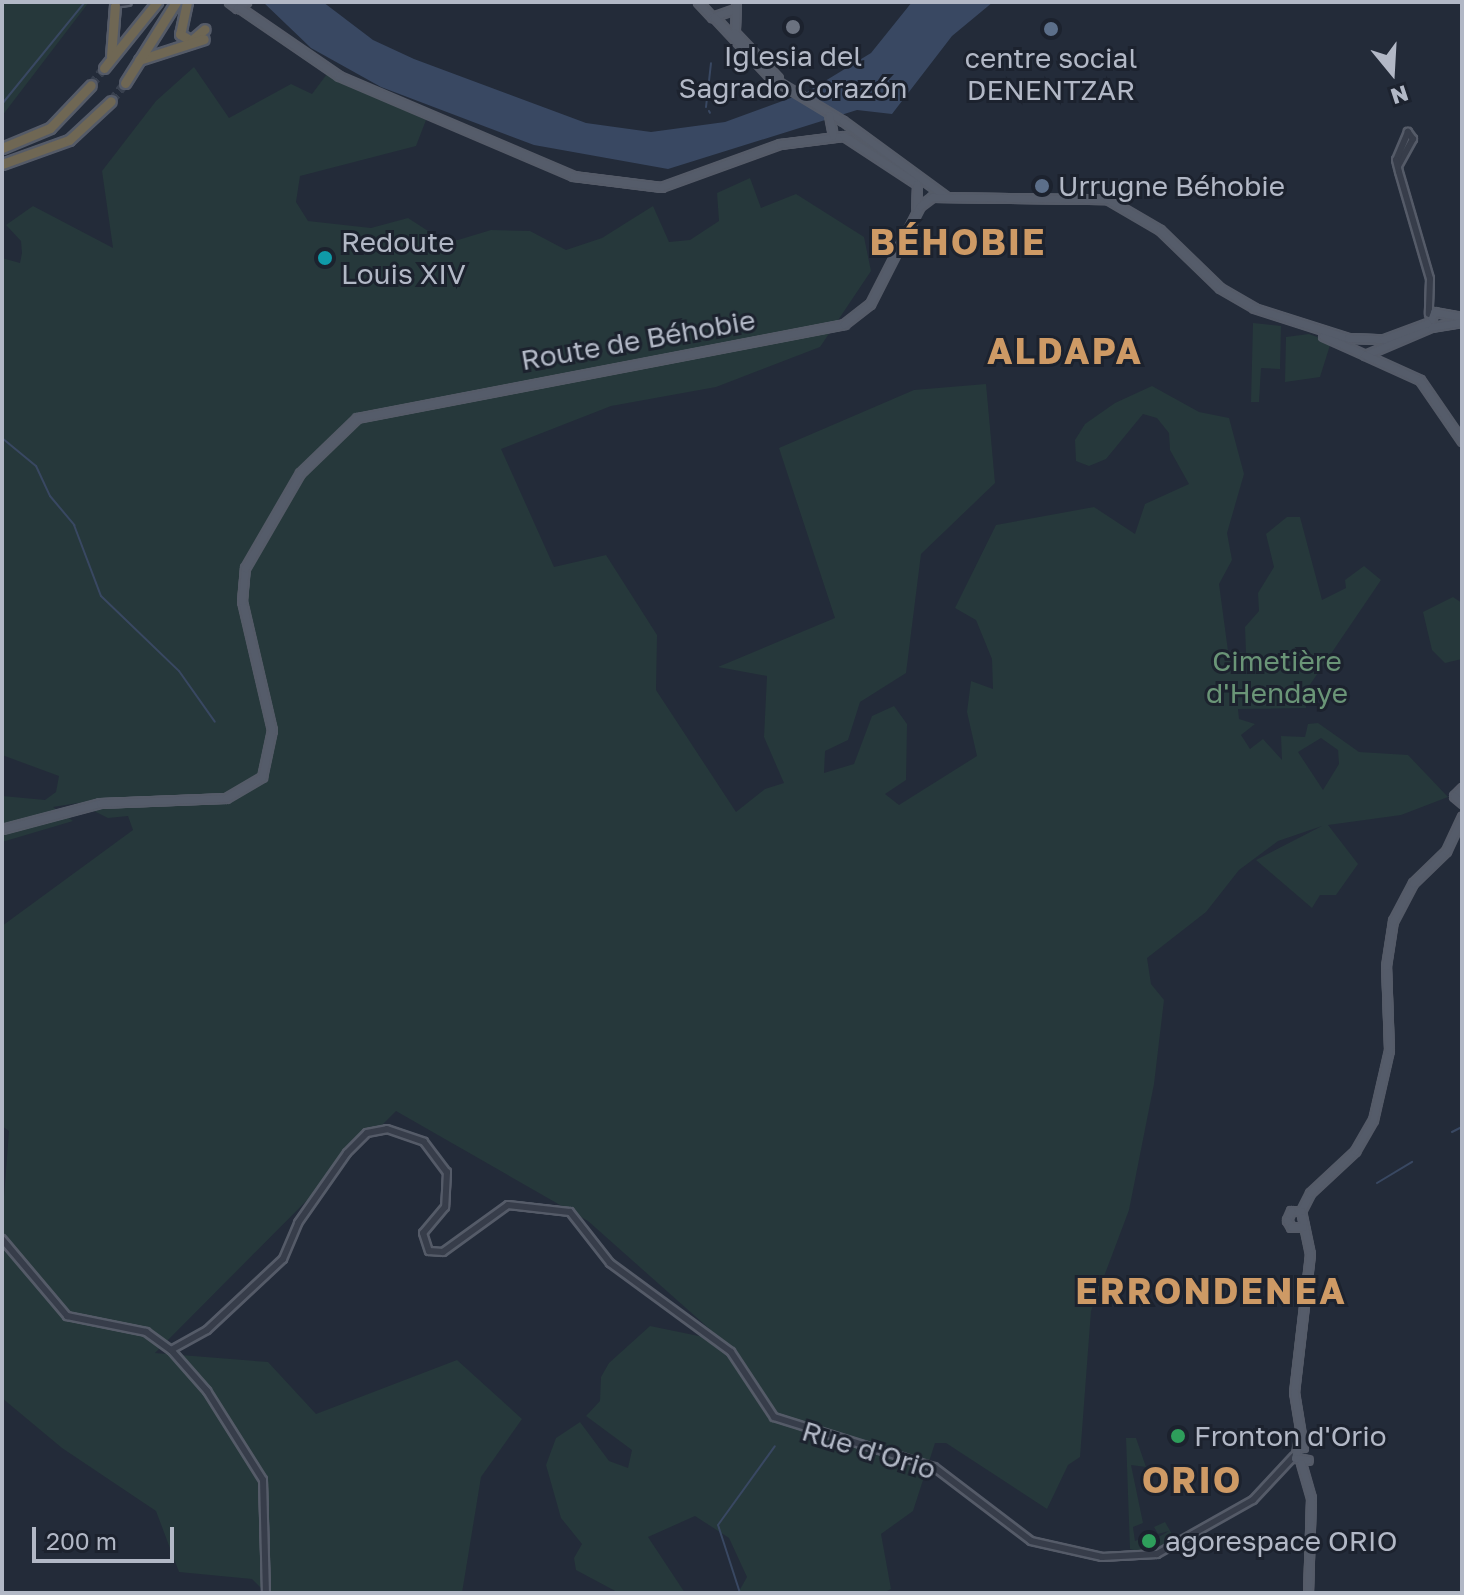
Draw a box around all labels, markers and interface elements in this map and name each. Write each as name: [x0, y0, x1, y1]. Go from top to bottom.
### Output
marker: Iglesia del Sagrado Corazón: [784, 18, 802, 36]
marker: centre social DENENTZAR: [1042, 20, 1060, 38]
north arrow: [1352, 32, 1432, 112]
place label: Iglesia del Sagrado Corazón: [678, 39, 908, 105]
place label: centre social DENENTZAR: [965, 41, 1137, 107]
text: N: [1387, 80, 1412, 111]
place label: Urrugne Béhobie: [1058, 169, 1285, 203]
marker: Urrugne Béhobie: [1033, 177, 1051, 195]
district label: BÉHOBIE: [869, 220, 1047, 264]
place label: Redoute Louis XIV: [341, 225, 466, 291]
marker: Redoute Louis XIV: [316, 249, 334, 267]
street label: Route de Béhobie: [518, 303, 758, 377]
district label: ALDAPA: [987, 329, 1143, 373]
park label: Cimetière d'Hendaye: [1206, 644, 1348, 710]
district label: ERRONDENEA: [1075, 1269, 1347, 1313]
street label: Rue d'Orio: [798, 1414, 940, 1486]
place label: Fronton d'Orio: [1194, 1419, 1387, 1453]
marker: Fronton d'Orio: [1169, 1427, 1187, 1445]
district label: ORIO: [1142, 1458, 1242, 1502]
scale bar: [36, 1511, 178, 1561]
place label: agorespace ORIO: [1165, 1524, 1397, 1558]
text: 200 m: [46, 1526, 117, 1555]
marker: agorespace ORIO: [1140, 1532, 1158, 1550]

